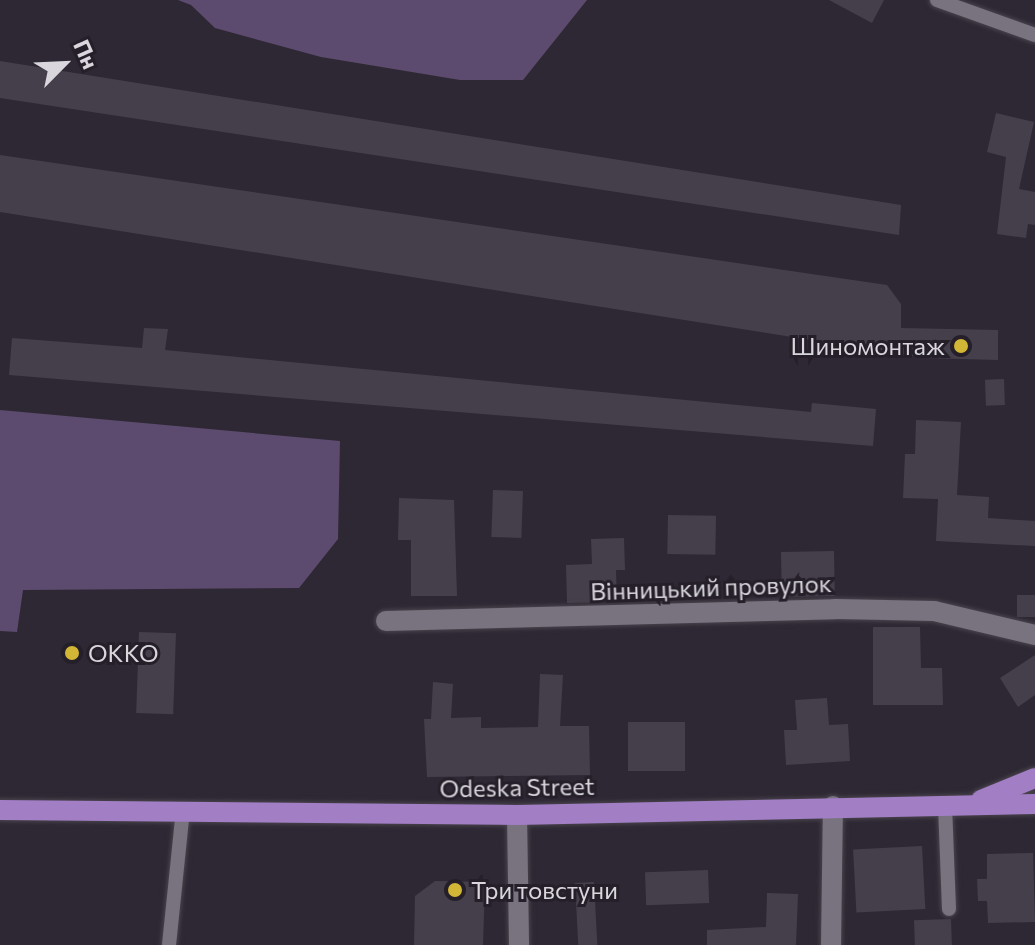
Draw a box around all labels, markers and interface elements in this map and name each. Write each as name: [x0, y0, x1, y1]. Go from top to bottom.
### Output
north arrow: [24, 24, 104, 104]
text: Пн: [68, 35, 105, 73]
place label: Шиномонтаж: [790, 332, 945, 360]
marker: Шиномонтаж: [952, 337, 970, 355]
street label: Вінницький провулок: [590, 568, 832, 606]
place label: OKKO: [88, 639, 159, 667]
marker: OKKO: [63, 644, 81, 662]
street label: Odeska Street: [439, 771, 595, 803]
place label: Три товстуни: [471, 876, 618, 904]
marker: Три товстуни: [446, 881, 464, 899]

